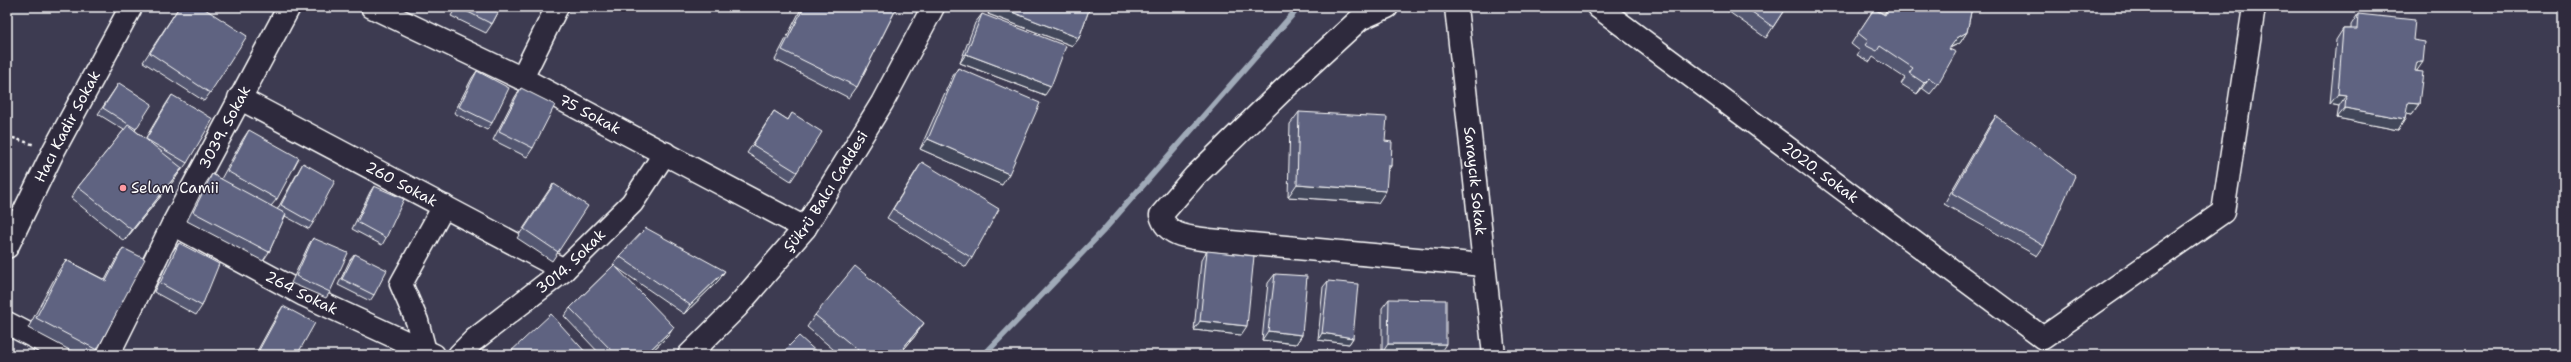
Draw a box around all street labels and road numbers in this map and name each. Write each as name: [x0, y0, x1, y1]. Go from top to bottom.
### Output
street label: Hacı Kadir Sokak: [30, 67, 105, 186]
street label: 3039. Sokak: [194, 82, 255, 172]
street label: 75 Sokak: [555, 90, 625, 139]
street label: Saraycık Sokak: [1459, 126, 1491, 236]
street label: Şükrü Balcı Caddesi: [779, 127, 873, 256]
street label: 2020. Sokak: [1778, 137, 1863, 208]
street label: 260 Sokak: [362, 157, 441, 211]
street label: 3014. Sokak: [532, 225, 610, 298]
street label: 264 Sokak: [262, 266, 341, 319]

